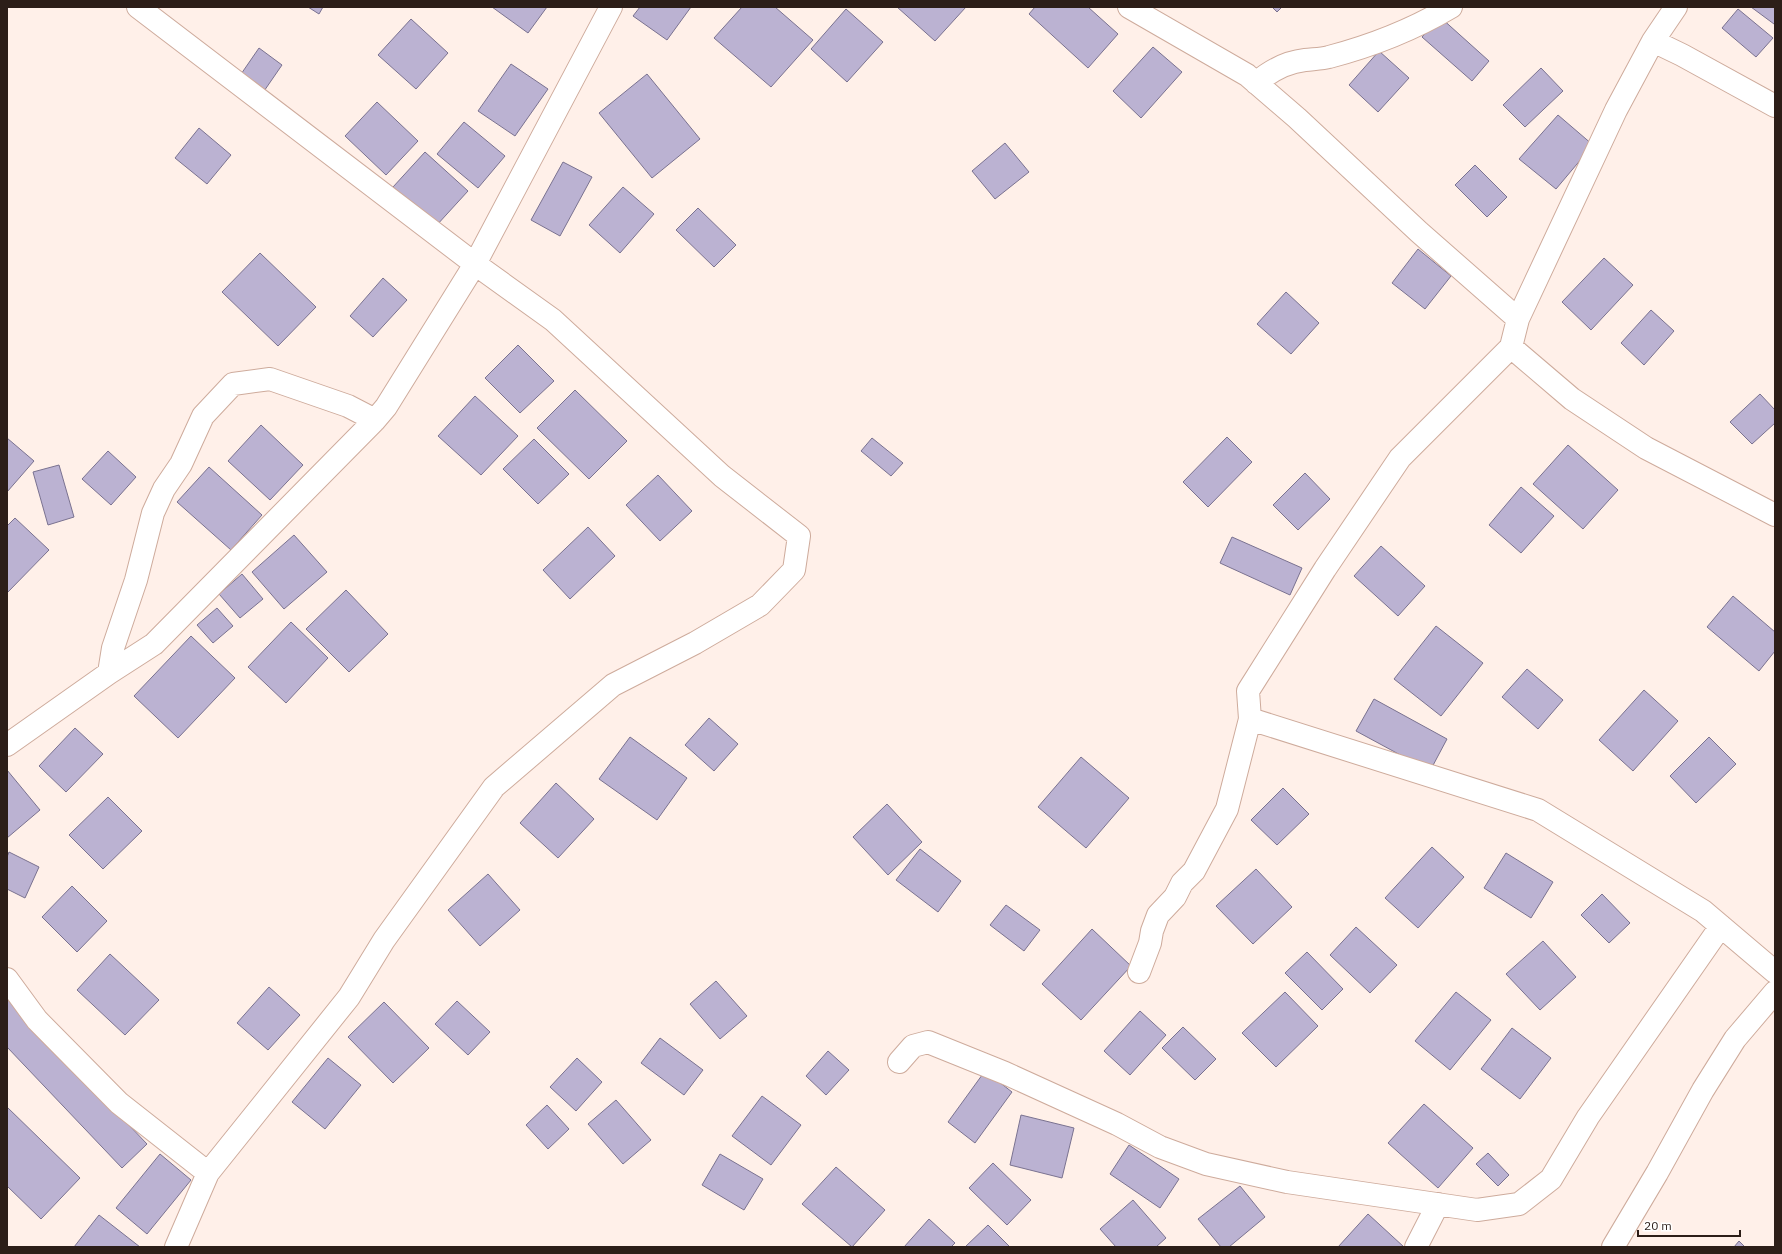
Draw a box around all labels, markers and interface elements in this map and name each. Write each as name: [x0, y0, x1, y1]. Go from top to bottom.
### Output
scale bar: [1638, 1212, 1740, 1238]
text: 20 m: [1644, 1218, 1672, 1233]

